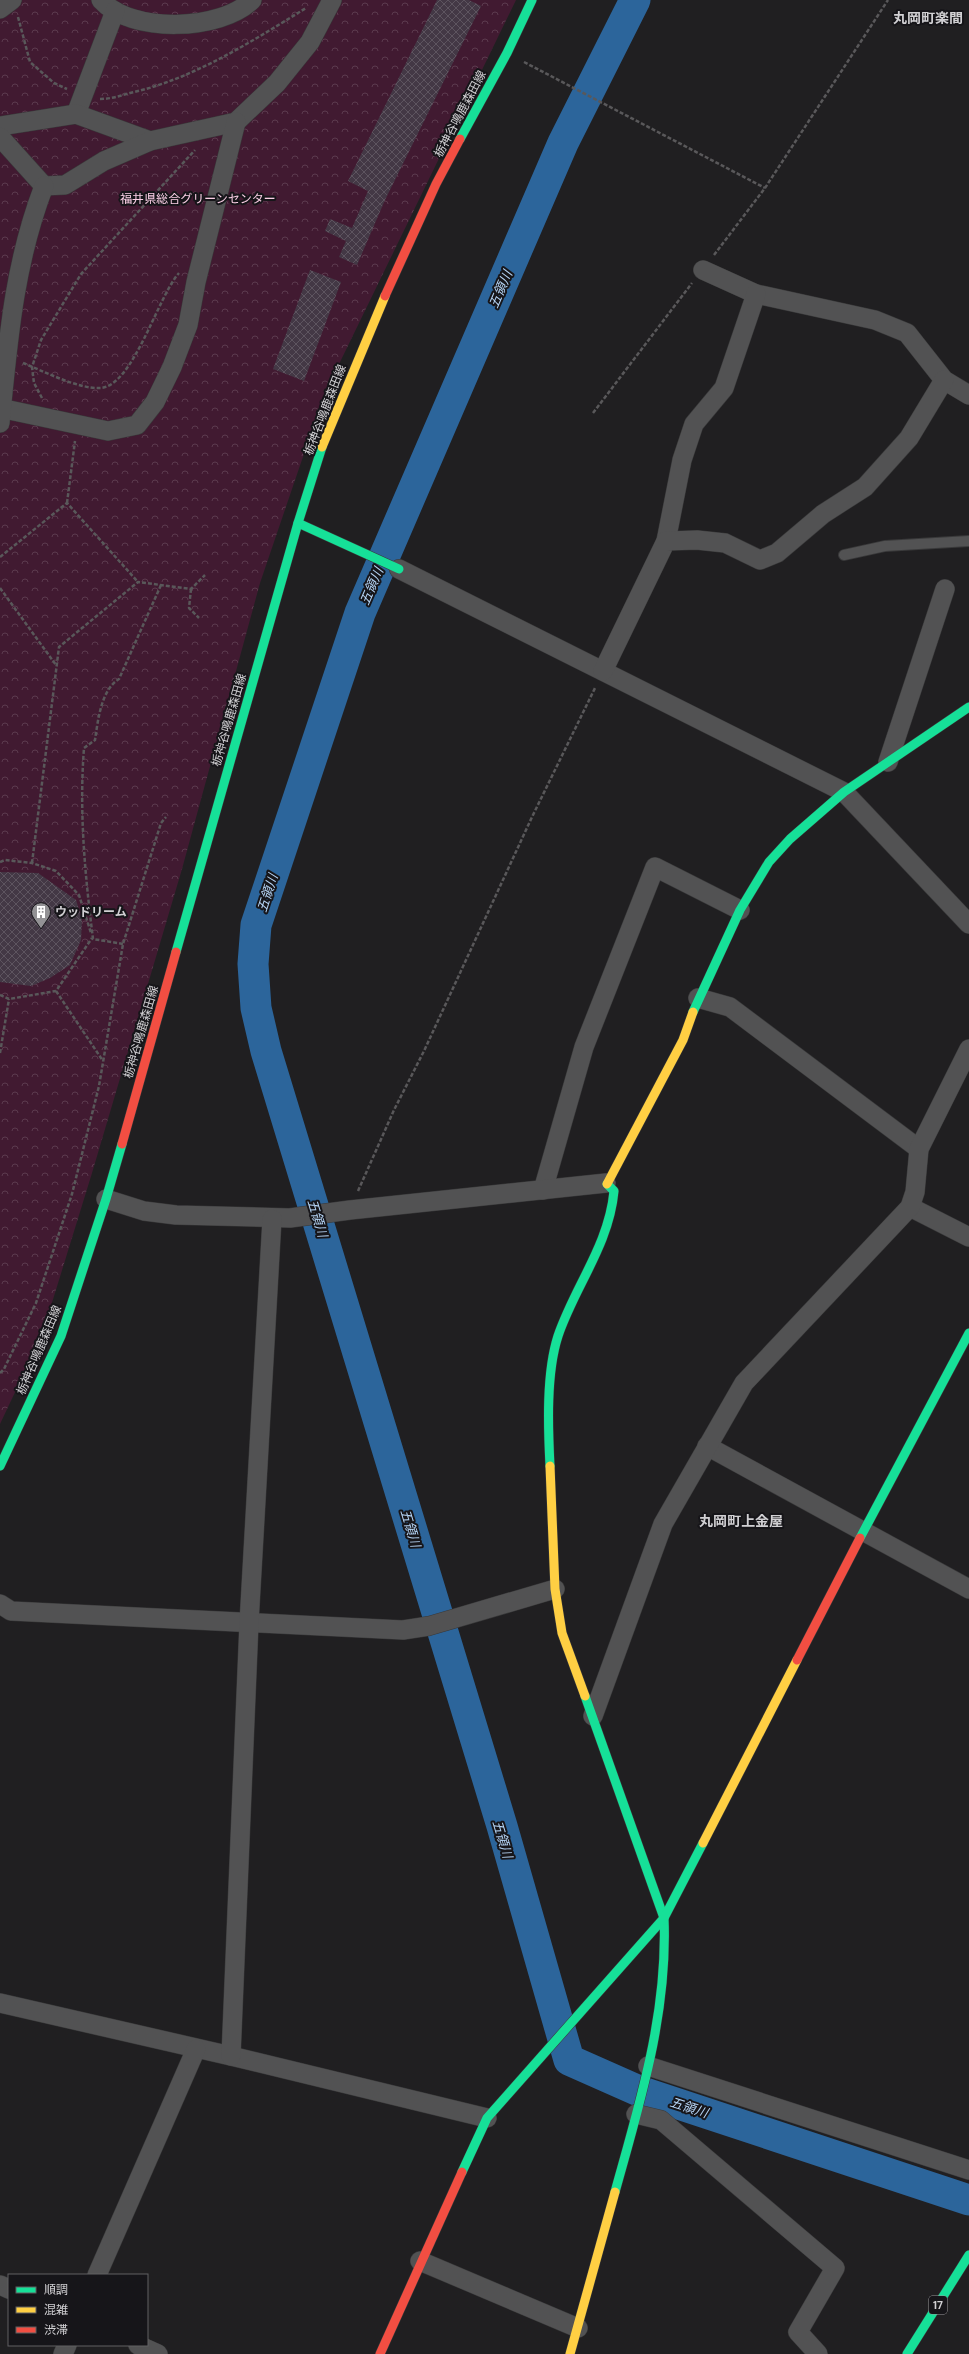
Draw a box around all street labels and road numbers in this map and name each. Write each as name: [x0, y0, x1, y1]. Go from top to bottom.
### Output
street label: 栃神谷鳴鹿森田線: [430, 68, 490, 160]
street label: 栃神谷鳴鹿森田線: [300, 362, 350, 458]
street label: 栃神谷鳴鹿森田線: [208, 672, 250, 768]
street label: 栃神谷鳴鹿森田線: [120, 984, 162, 1080]
street label: 栃神谷鳴鹿森田線: [13, 1303, 65, 1397]
road number: 17: [929, 2296, 947, 2314]

